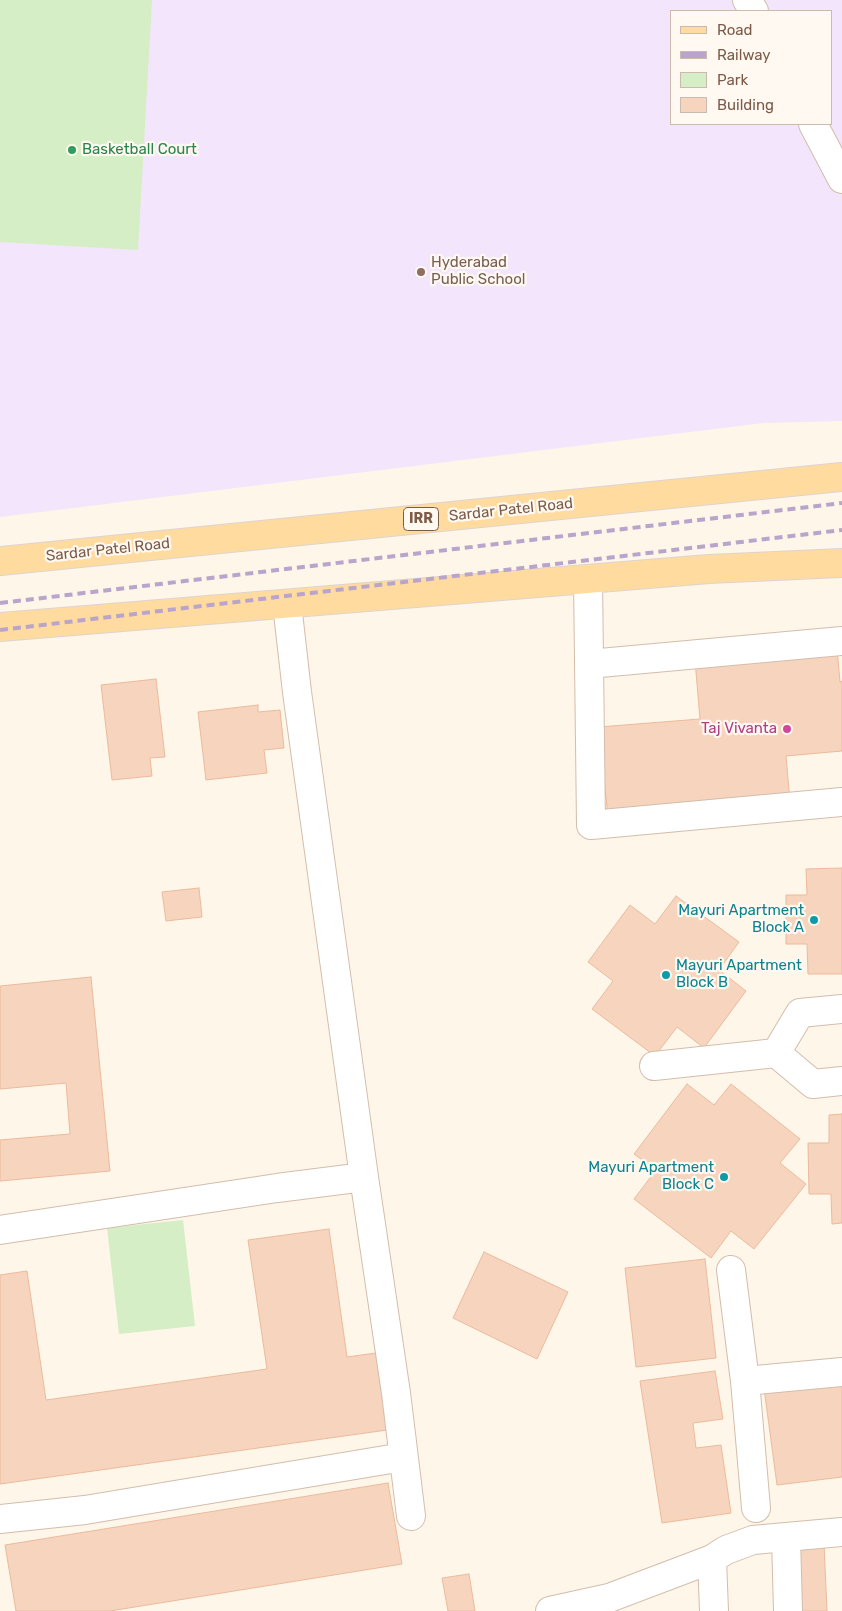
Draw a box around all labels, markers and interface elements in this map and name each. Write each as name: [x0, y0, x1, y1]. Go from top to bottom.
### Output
legend: [670, 10, 832, 125]
text: Road: [717, 21, 753, 39]
text: Railway: [717, 46, 771, 64]
text: Park: [717, 71, 748, 89]
text: Building: [717, 96, 774, 114]
place label: Basketball Court: [82, 141, 197, 159]
marker: Basketball Court: [66, 144, 78, 156]
place label: Hyderabad Public School: [431, 254, 525, 289]
marker: Hyderabad Public School: [415, 266, 427, 278]
street label: Sardar Patel Road: [448, 495, 574, 525]
road number: IRR: [404, 508, 438, 530]
street label: Sardar Patel Road: [45, 535, 171, 565]
place label: Taj Vivanta: [701, 720, 777, 738]
marker: Taj Vivanta: [781, 723, 793, 735]
place label: Mayuri Apartment Block A: [678, 902, 804, 937]
marker: Mayuri Apartment Block A: [808, 914, 820, 926]
place label: Mayuri Apartment Block B: [676, 957, 802, 992]
marker: Mayuri Apartment Block B: [660, 969, 672, 981]
place label: Mayuri Apartment Block C: [588, 1159, 714, 1194]
marker: Mayuri Apartment Block C: [718, 1171, 730, 1183]

